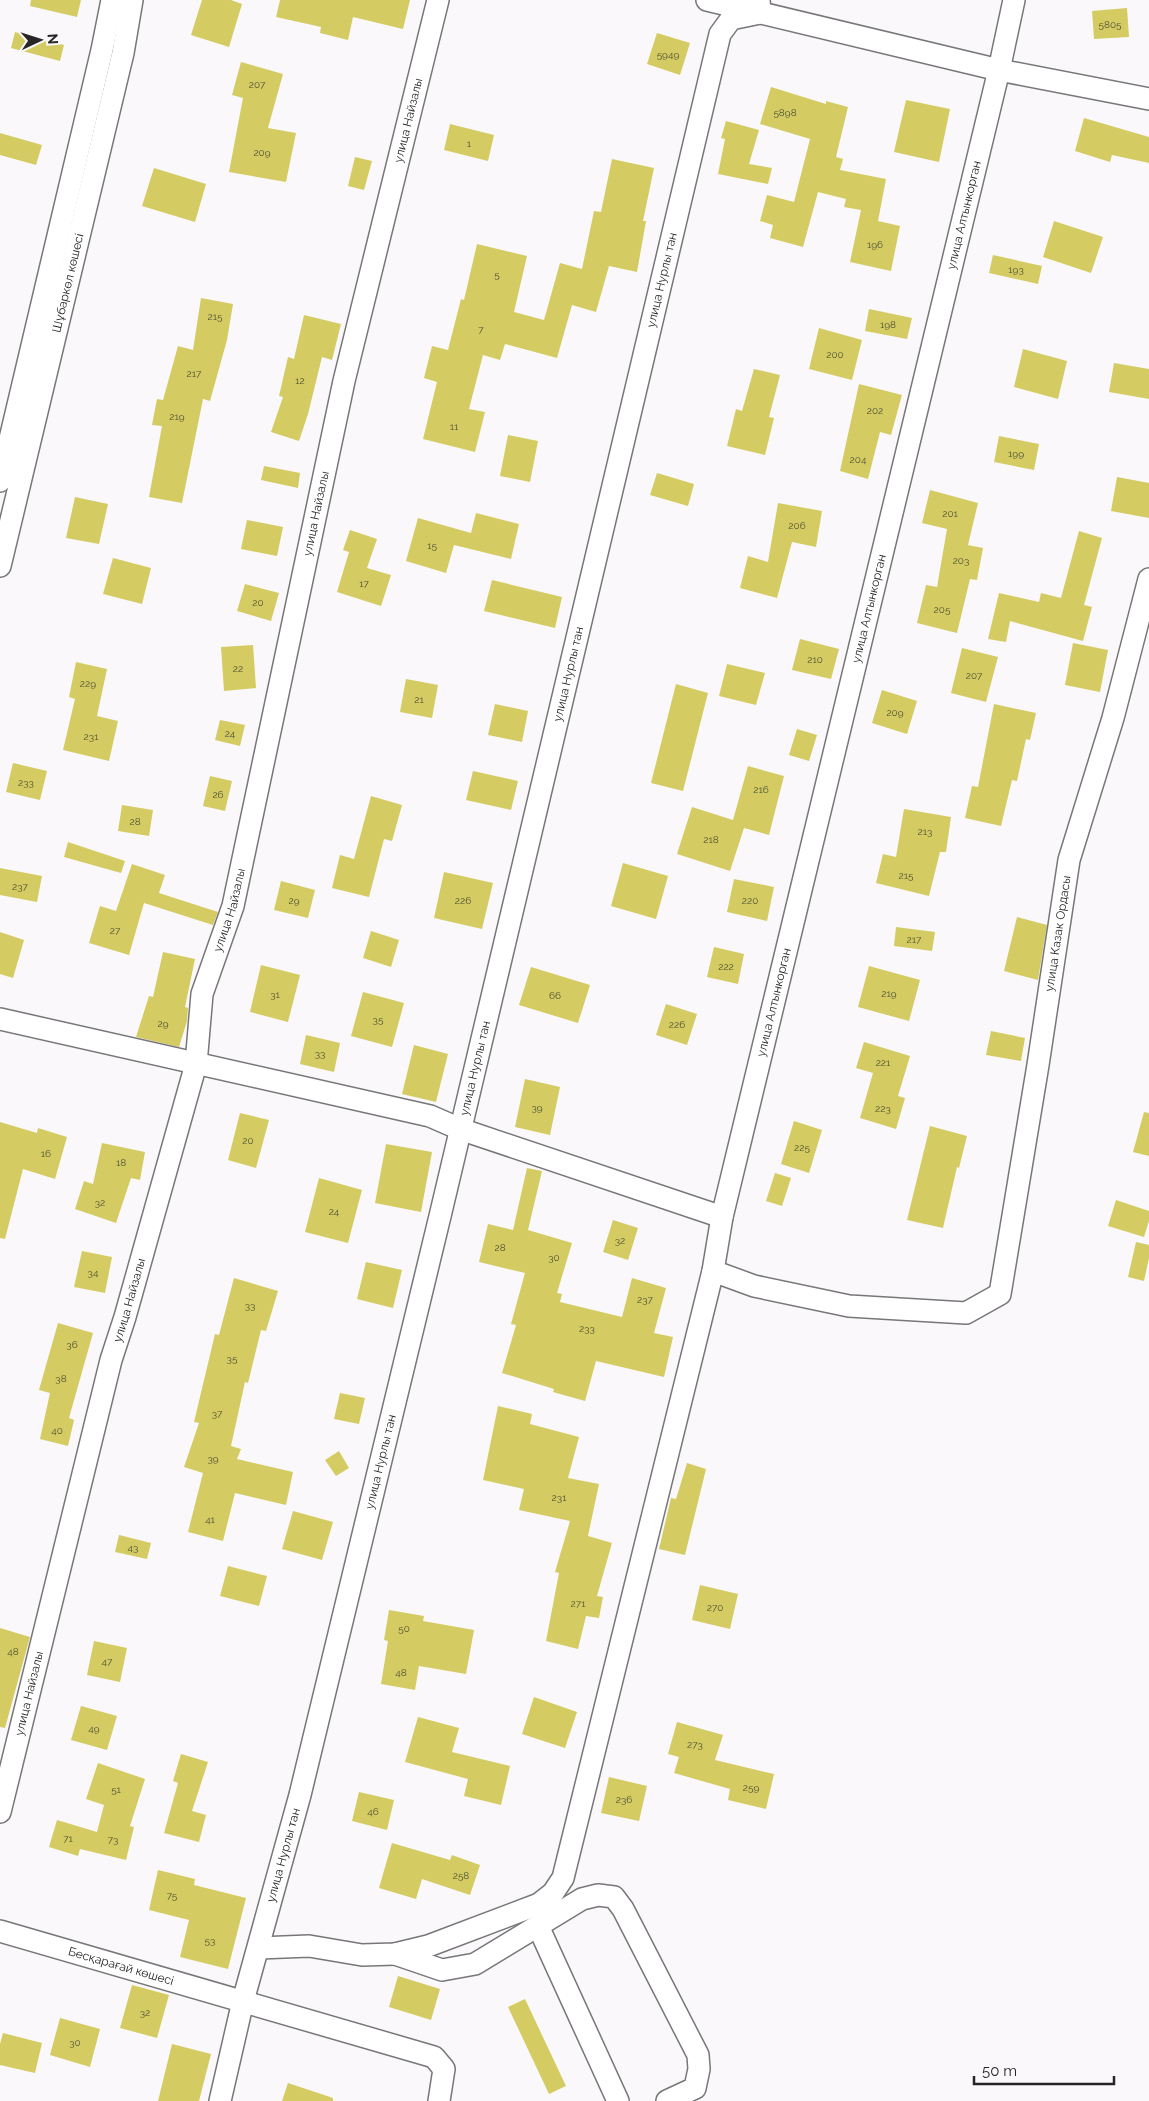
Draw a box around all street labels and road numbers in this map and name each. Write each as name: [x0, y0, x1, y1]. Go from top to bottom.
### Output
street label: улица Найзалы: [391, 77, 425, 164]
street label: улица Алтынкорган: [944, 159, 984, 271]
street label: улица Нурлы тан: [644, 231, 680, 329]
street label: Шұбаркөл көшесі: [49, 232, 86, 334]
street label: улица Найзалы: [300, 470, 332, 557]
street label: улица Алтынкорган: [849, 553, 889, 665]
street label: улица Нурлы тан: [550, 625, 586, 723]
street label: улица Найзалы: [210, 867, 248, 954]
street label: улица Казак Ордасы: [1042, 875, 1074, 993]
street label: улица Алтынкорган: [754, 947, 794, 1058]
street label: улица Нурлы тан: [457, 1019, 493, 1117]
street label: улица Найзалы: [110, 1257, 148, 1344]
street label: улица Нурлы тан: [362, 1413, 399, 1511]
street label: улица Найзалы: [12, 1650, 46, 1737]
street label: улица Нурлы тан: [264, 1806, 303, 1904]
street label: Бесқарағай көшесі: [67, 1944, 175, 1988]

